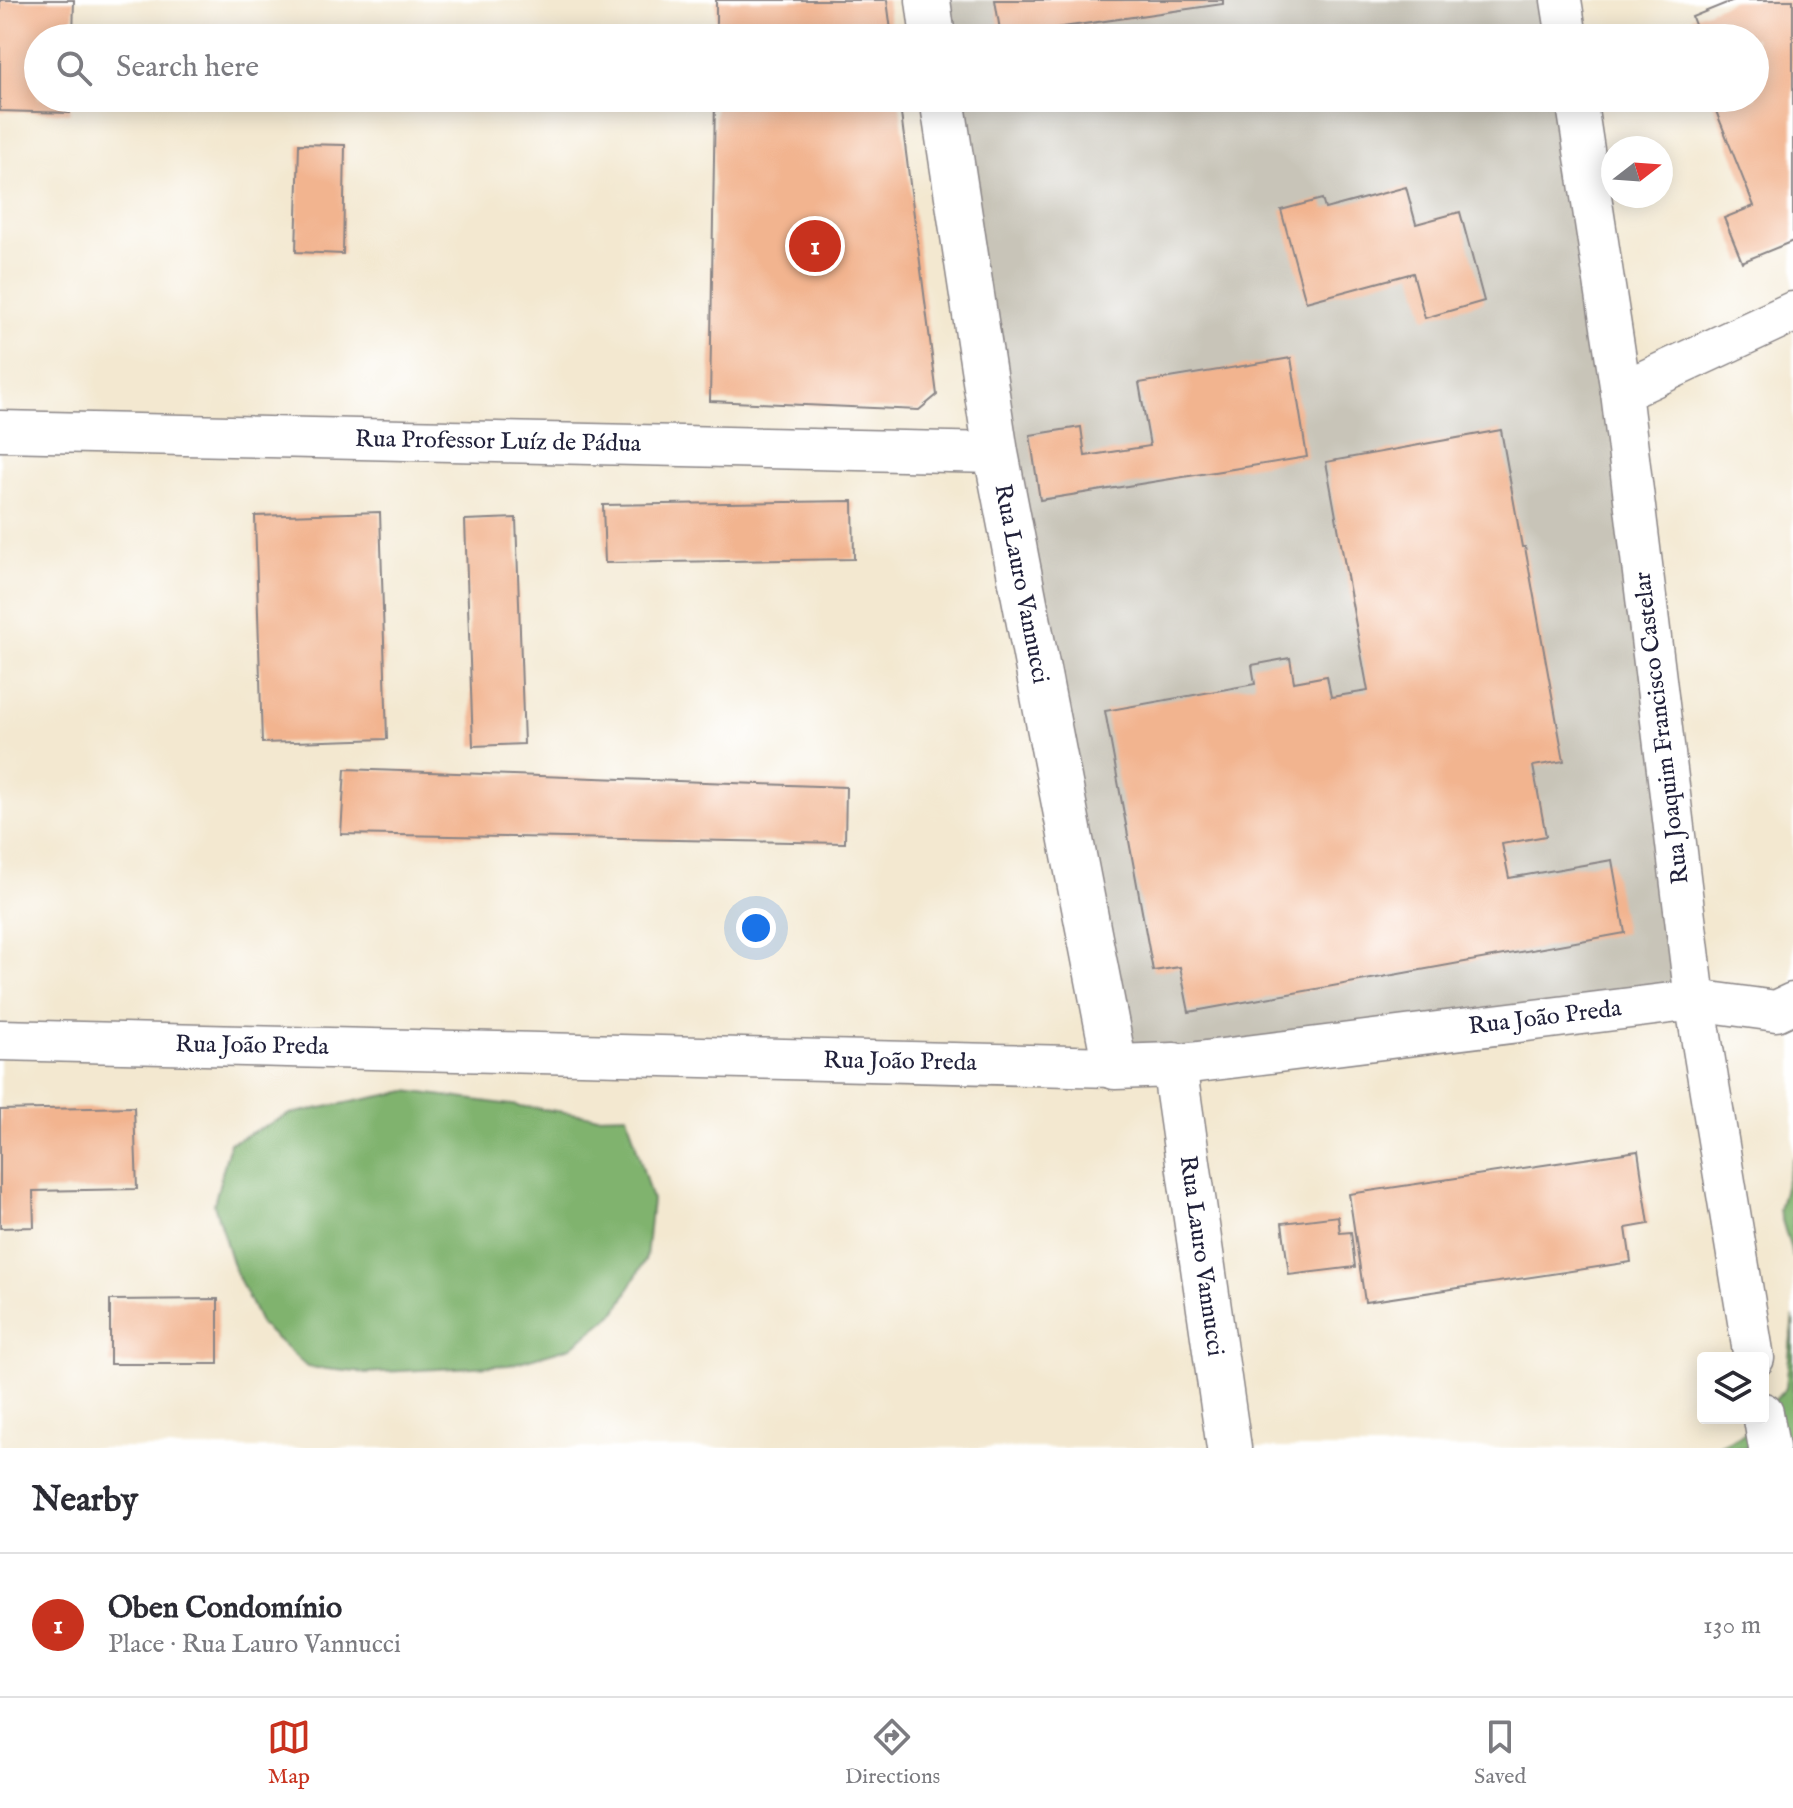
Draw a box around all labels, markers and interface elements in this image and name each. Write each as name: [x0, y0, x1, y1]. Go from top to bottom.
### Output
search box: [24, 24, 1769, 112]
icon: search: [52, 46, 96, 90]
text: Search here: [116, 49, 259, 87]
north arrow: [1601, 136, 1673, 208]
pin: 1: [789, 216, 841, 276]
street label: Rua Professor Luíz de Pádua: [355, 424, 642, 460]
street label: Rua Lauro Vannucci: [986, 482, 1056, 686]
street label: Rua Joaquim Francisco Castelar: [1627, 570, 1697, 886]
your location: [736, 908, 776, 948]
street label: Rua João Preda: [1467, 993, 1624, 1043]
street label: Rua João Preda: [175, 1029, 330, 1063]
street label: Rua João Preda: [823, 1045, 978, 1079]
street label: Rua Lauro Vannucci: [1172, 1154, 1230, 1358]
map controls: [1697, 1352, 1769, 1424]
button: layers: [1697, 1352, 1769, 1424]
text: Nearby: [32, 1479, 138, 1522]
text: Oben Condomínio: [108, 1590, 342, 1628]
text: 1: [53, 1609, 63, 1642]
text: 130 m: [1703, 1609, 1761, 1642]
text: Place · Rua Lauro Vannucci: [108, 1628, 401, 1661]
tab: Map: [267, 1715, 311, 1791]
tab: Directions: [845, 1715, 940, 1791]
tab: Saved: [1474, 1715, 1526, 1791]

